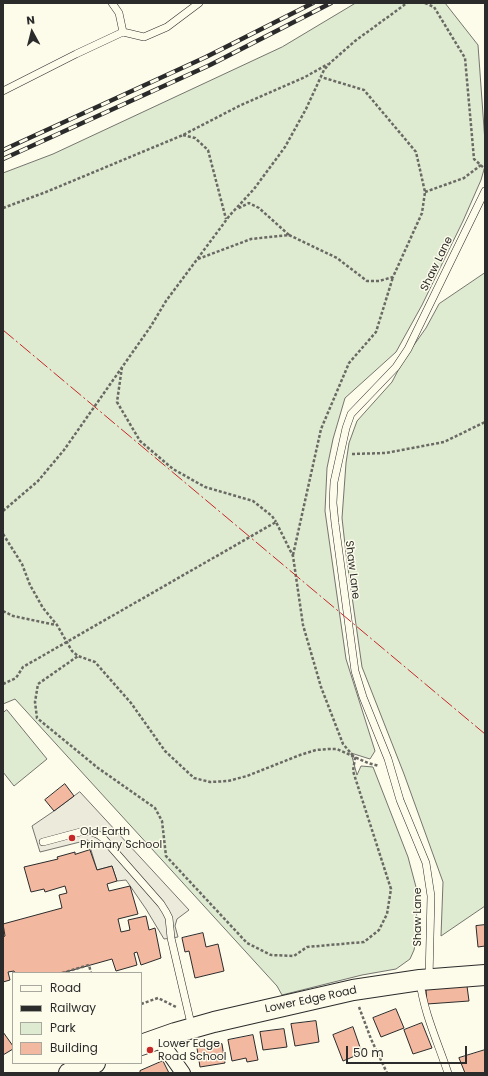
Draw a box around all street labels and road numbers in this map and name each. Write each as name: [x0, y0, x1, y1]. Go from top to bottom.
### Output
street label: Shaw Lane: [418, 235, 456, 293]
street label: Shaw Lane: [342, 540, 362, 600]
street label: Shaw Lane: [411, 888, 425, 946]
street label: Lower Edge Road: [264, 984, 358, 1016]

